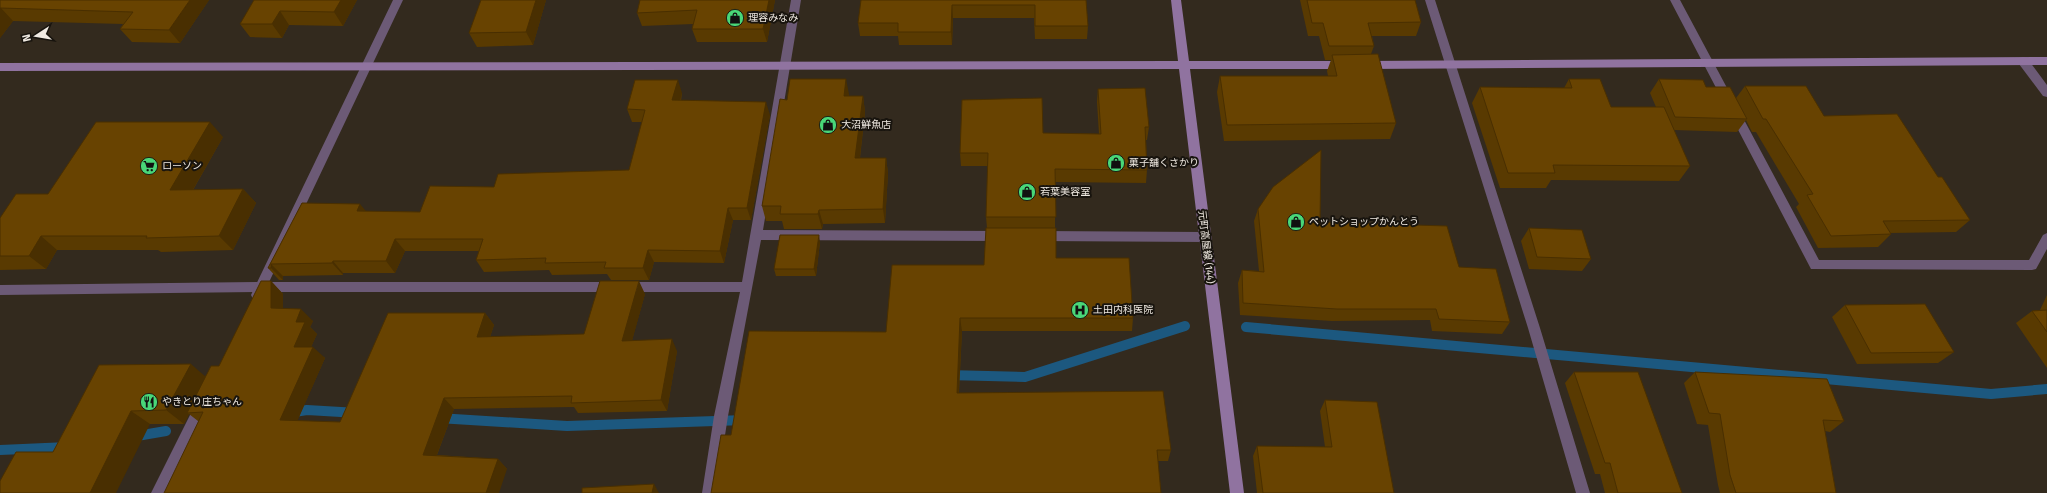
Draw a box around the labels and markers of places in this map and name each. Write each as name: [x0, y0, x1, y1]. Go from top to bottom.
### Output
shop icon: 理容みなみ: [725, 8, 745, 28]
place label: 理容みなみ: [748, 12, 798, 24]
shop icon: 大沼鮮魚店: [818, 115, 838, 135]
place label: 大沼鮮魚店: [841, 119, 891, 131]
shop icon: 菓子舗くさかり: [1106, 153, 1126, 173]
supermarket icon: ローソン: [139, 156, 159, 176]
place label: 菓子舗くさかり: [1128, 157, 1199, 169]
place label: ローソン: [162, 160, 202, 172]
shop icon: 若葉美容室: [1017, 182, 1037, 202]
place label: 若葉美容室: [1040, 186, 1090, 198]
shop icon: ペットショップかんとう: [1286, 212, 1306, 232]
place label: ペットショップかんとう: [1309, 216, 1419, 228]
hospital icon: 土田内科医院: [1070, 300, 1090, 320]
place label: 土田内科医院: [1093, 304, 1153, 316]
restaurant icon: やきとり庄ちゃん: [139, 392, 159, 412]
place label: やきとり庄ちゃん: [162, 396, 242, 408]

